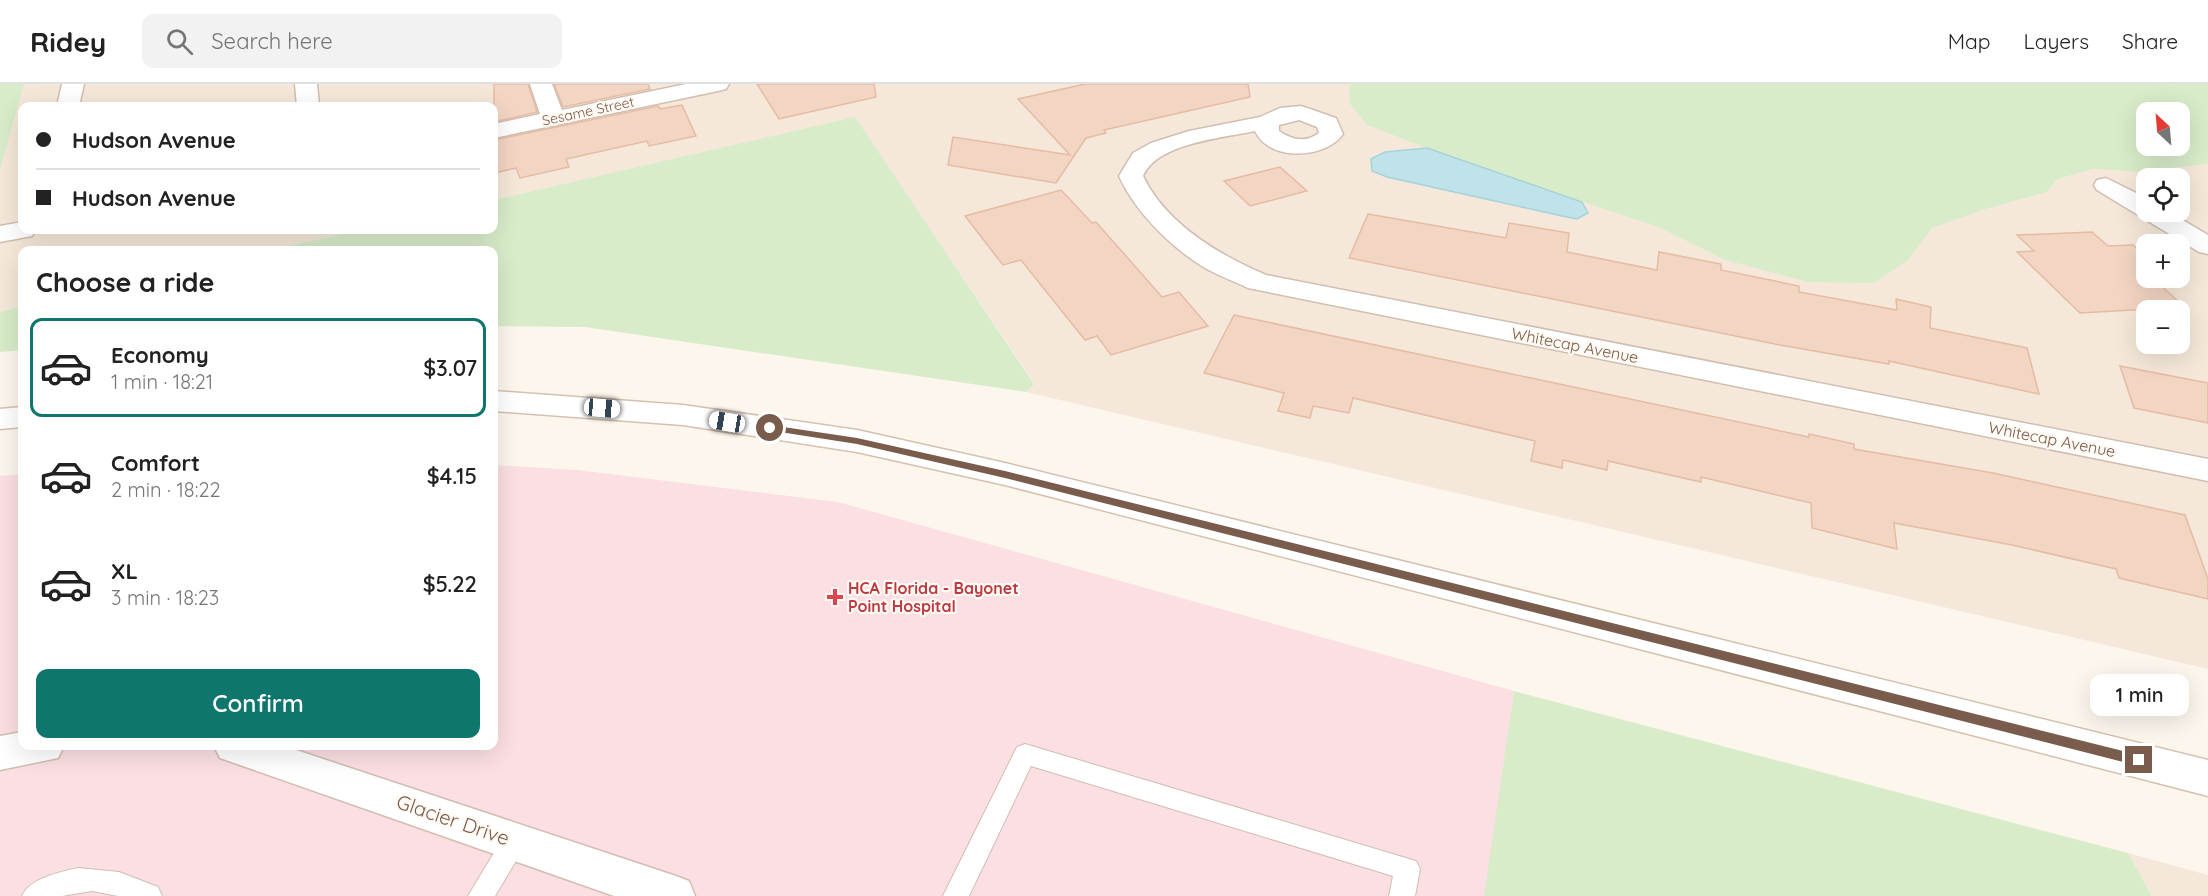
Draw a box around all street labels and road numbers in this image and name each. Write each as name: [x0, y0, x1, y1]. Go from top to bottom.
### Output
street label: Sesame Street: [540, 92, 636, 130]
street label: Whitecap Avenue: [1510, 323, 1640, 367]
street label: Whitecap Avenue: [1987, 417, 2117, 461]
street label: Glacier Drive: [393, 789, 513, 851]

